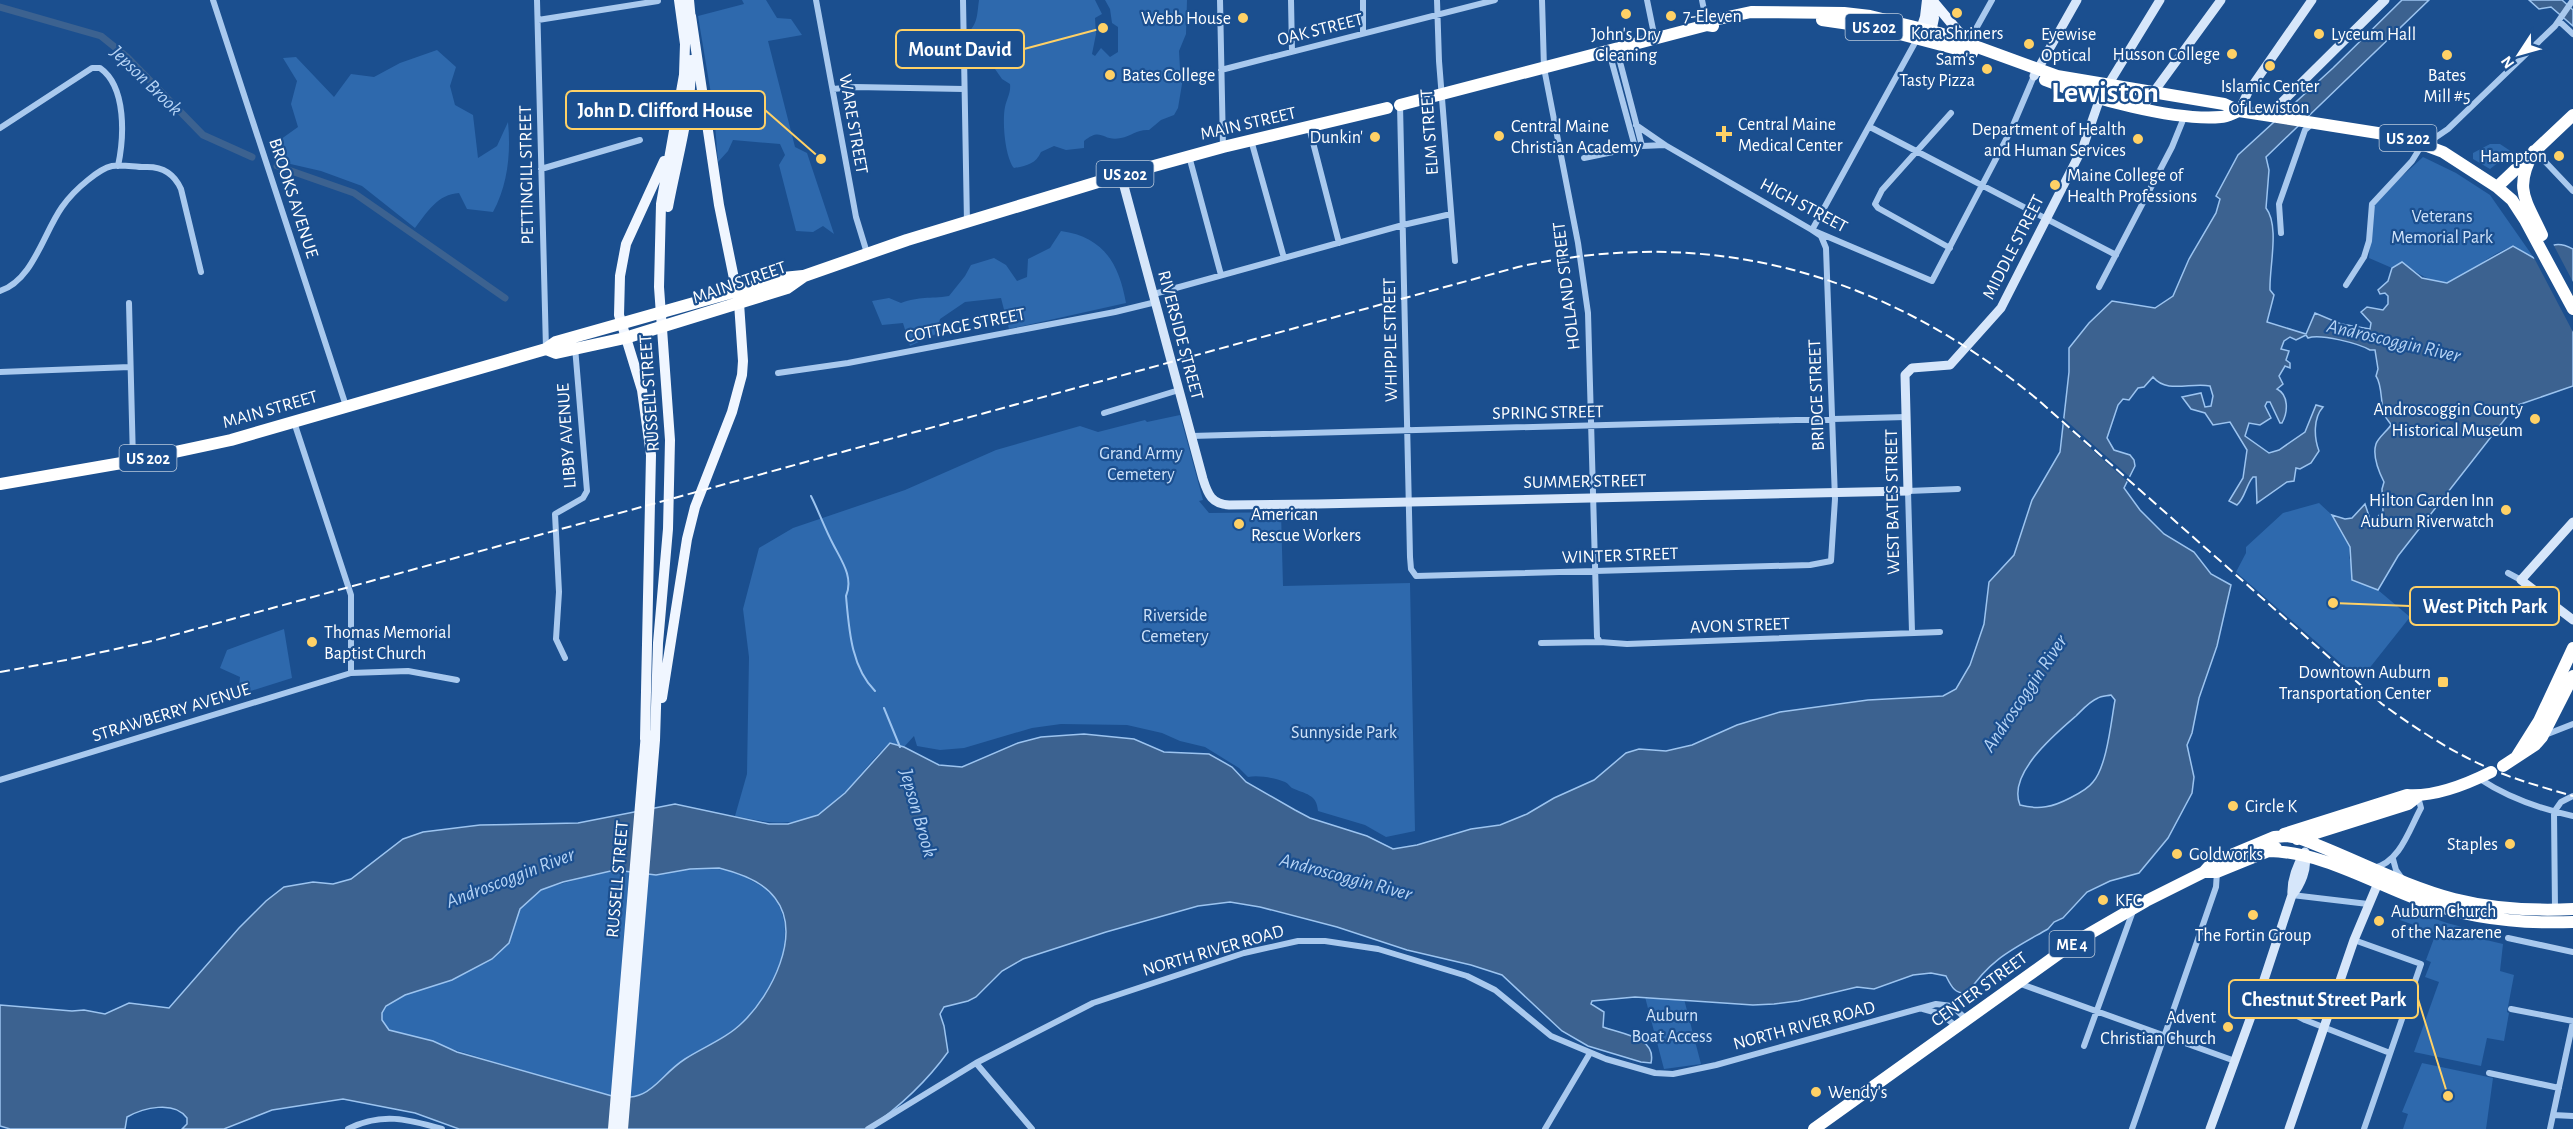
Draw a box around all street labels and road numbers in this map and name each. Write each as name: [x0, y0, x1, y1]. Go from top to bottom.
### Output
street label: OAK STREET: [1276, 11, 1365, 49]
road number: US 202: [1846, 14, 1902, 40]
street label: WARE STREET: [835, 73, 871, 176]
street label: ELM STREET: [1418, 88, 1442, 176]
street label: MAIN STREET: [1199, 104, 1298, 144]
street label: PETTINGILL STREET: [517, 105, 537, 245]
road number: US 202: [2380, 125, 2436, 151]
street label: BROOKS AVENUE: [265, 136, 321, 261]
road number: US 202: [1096, 161, 1154, 187]
street label: HIGH STREET: [1757, 175, 1850, 236]
street label: MIDDLE STREET: [1980, 192, 2048, 303]
street label: HOLLAND STREET: [1550, 221, 1584, 351]
street label: MAIN STREET: [690, 258, 789, 307]
street label: RIVERSIDE STREET: [1154, 269, 1206, 402]
street label: WHIPPLE STREET: [1381, 278, 1401, 402]
street label: COTTAGE STREET: [903, 305, 1027, 347]
street label: RUSSELL STREET: [637, 333, 663, 452]
street label: BRIDGE STREET: [1806, 339, 1828, 451]
street label: LIBBY AVENUE: [554, 383, 580, 489]
street label: MAIN STREET: [221, 388, 320, 432]
street label: SPRING STREET: [1492, 403, 1604, 423]
street label: WEST BATES STREET: [1883, 429, 1903, 575]
road number: US 202: [120, 445, 176, 471]
street label: SUMMER STREET: [1523, 472, 1647, 492]
street label: WINTER STREET: [1561, 545, 1679, 567]
street label: AVON STREET: [1690, 615, 1790, 637]
street label: STRAWBERRY AVENUE: [90, 680, 253, 746]
street label: RUSSELL STREET: [604, 819, 632, 938]
street label: NORTH RIVER ROAD: [1141, 922, 1286, 980]
road number: ME 4: [2050, 931, 2094, 957]
street label: CENTER STREET: [1928, 949, 2031, 1031]
street label: NORTH RIVER ROAD: [1731, 998, 1877, 1054]

